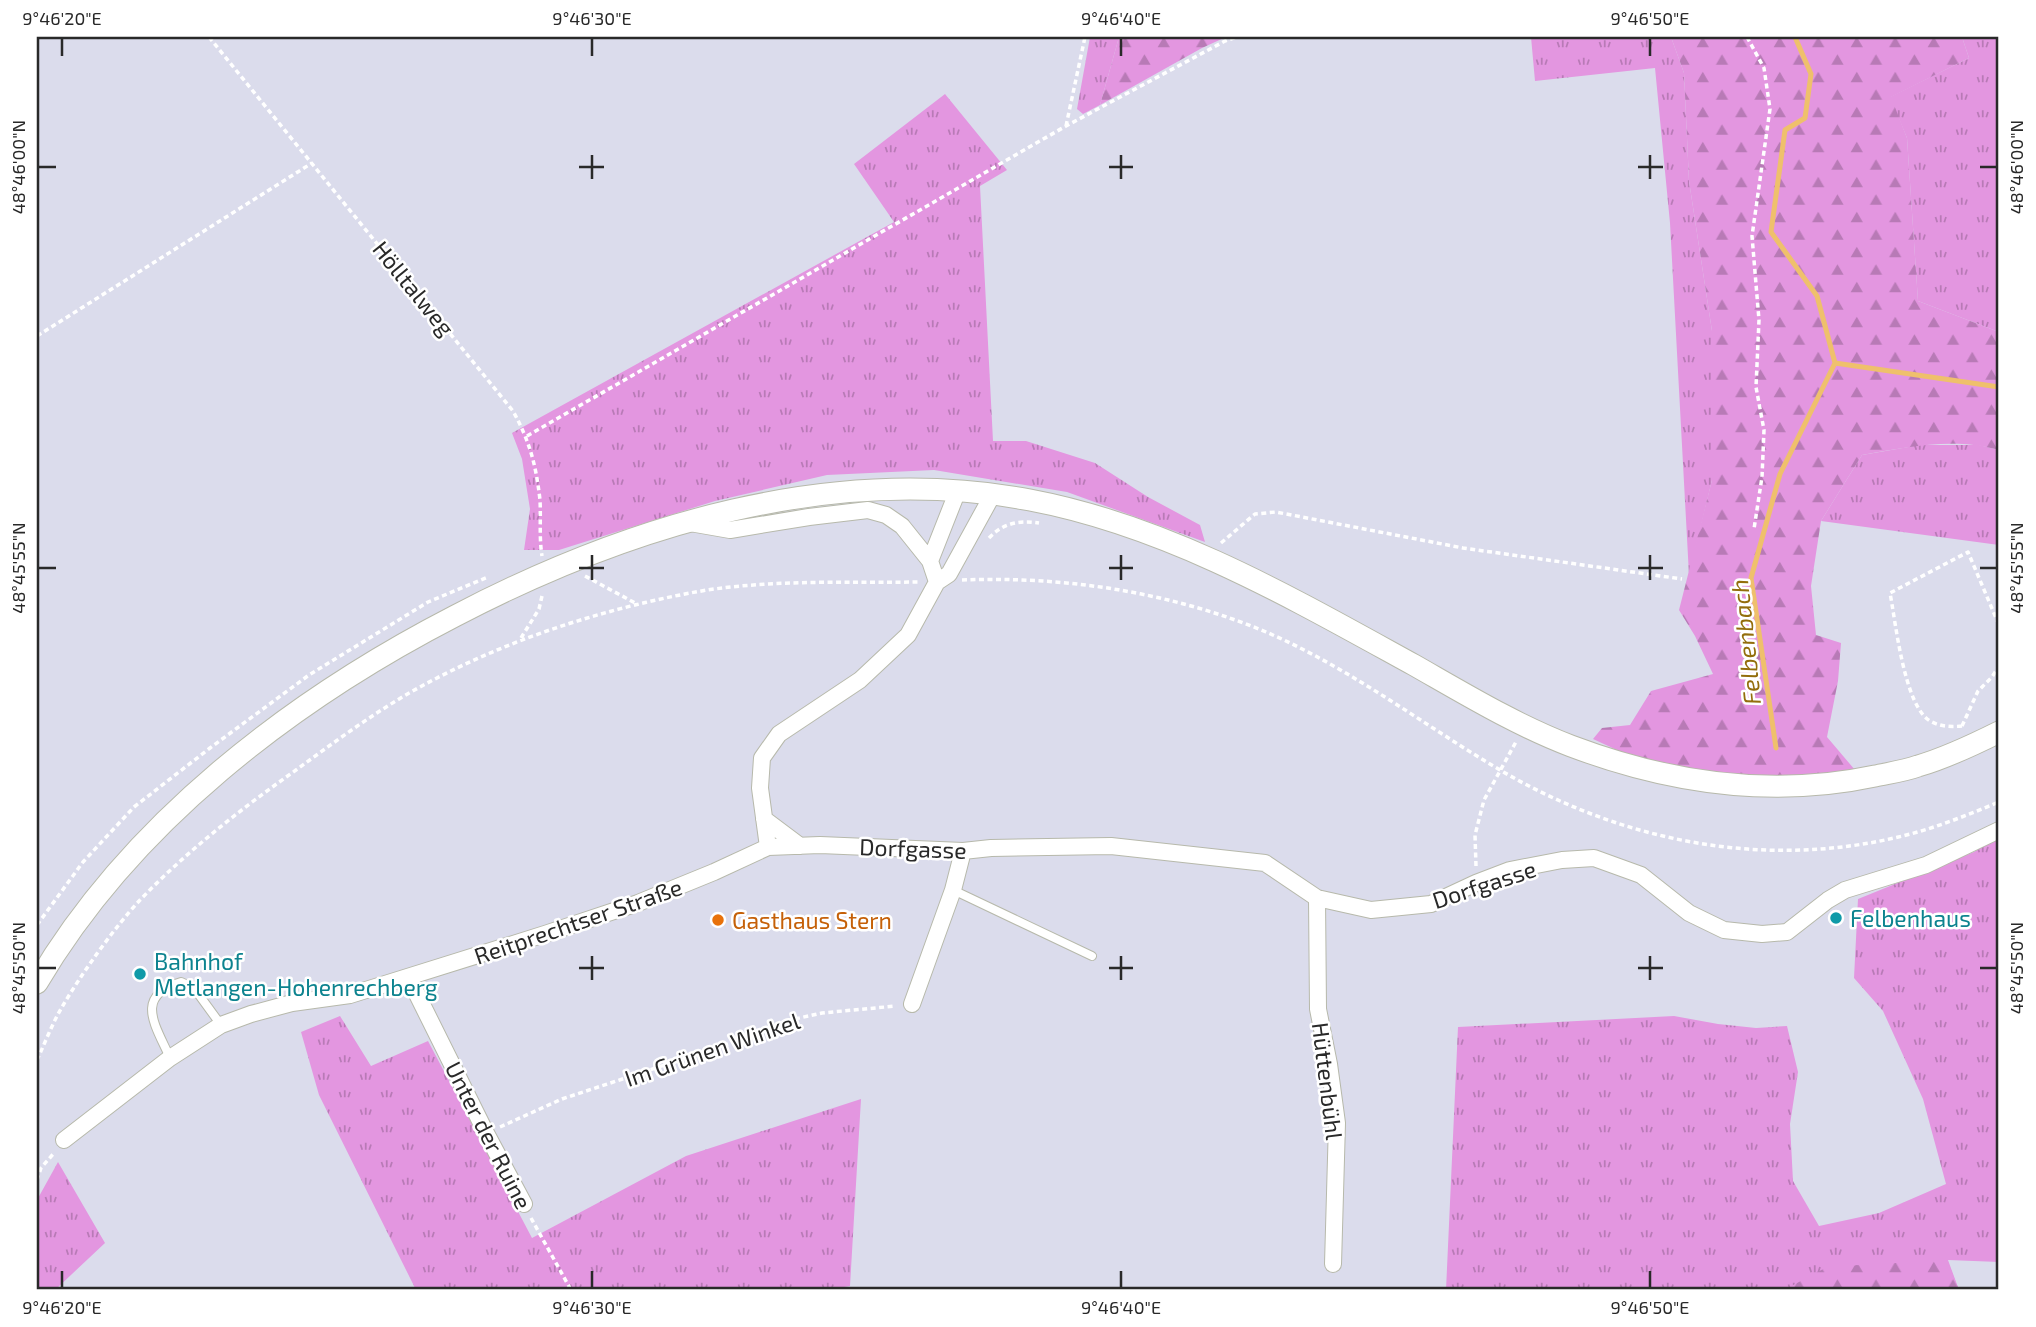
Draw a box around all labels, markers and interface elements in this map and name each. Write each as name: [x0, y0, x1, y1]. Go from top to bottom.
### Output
text: 9°46'20"E: [22, 7, 102, 29]
text: 9°46'30"E: [552, 7, 632, 29]
text: 9°46'40"E: [1081, 7, 1161, 29]
text: 9°46'50"E: [1611, 7, 1689, 29]
text: 48°46'00"N: [7, 120, 29, 214]
text: 48°46'00"N: [2005, 120, 2027, 214]
street label: Hölltalweg: [367, 235, 461, 341]
text: 48°45'55"N: [7, 522, 29, 614]
text: 48°45'55"N: [2005, 522, 2027, 614]
water label: Felbenbach: [1724, 578, 1766, 706]
street label: Dorfgasse: [859, 832, 967, 864]
street label: Dorfgasse: [1429, 854, 1539, 914]
street label: Reitprechtser Straße: [470, 872, 686, 970]
place label: Felbenhaus: [1850, 904, 1971, 932]
place label: Gasthaus Stern: [732, 906, 892, 934]
marker: Felbenhaus: [1828, 910, 1844, 926]
marker: Gasthaus Stern: [710, 912, 726, 928]
text: 48°45'50"N: [7, 922, 29, 1014]
text: 48°45'50"N: [2005, 922, 2027, 1014]
place label: Bahnhof Metlangen-Hohenrechberg: [154, 947, 438, 1001]
marker: Bahnhof Metlangen-Hohenrechberg: [132, 966, 148, 982]
street label: Im Grünen Winkel: [621, 1006, 803, 1092]
street label: Hüttenbühl: [1307, 1021, 1349, 1141]
street label: Unter der Ruine: [440, 1057, 538, 1213]
text: 9°46'20"E: [22, 1296, 102, 1318]
text: 9°46'30"E: [552, 1296, 632, 1318]
text: 9°46'40"E: [1081, 1296, 1161, 1318]
text: 9°46'50"E: [1611, 1296, 1689, 1318]

